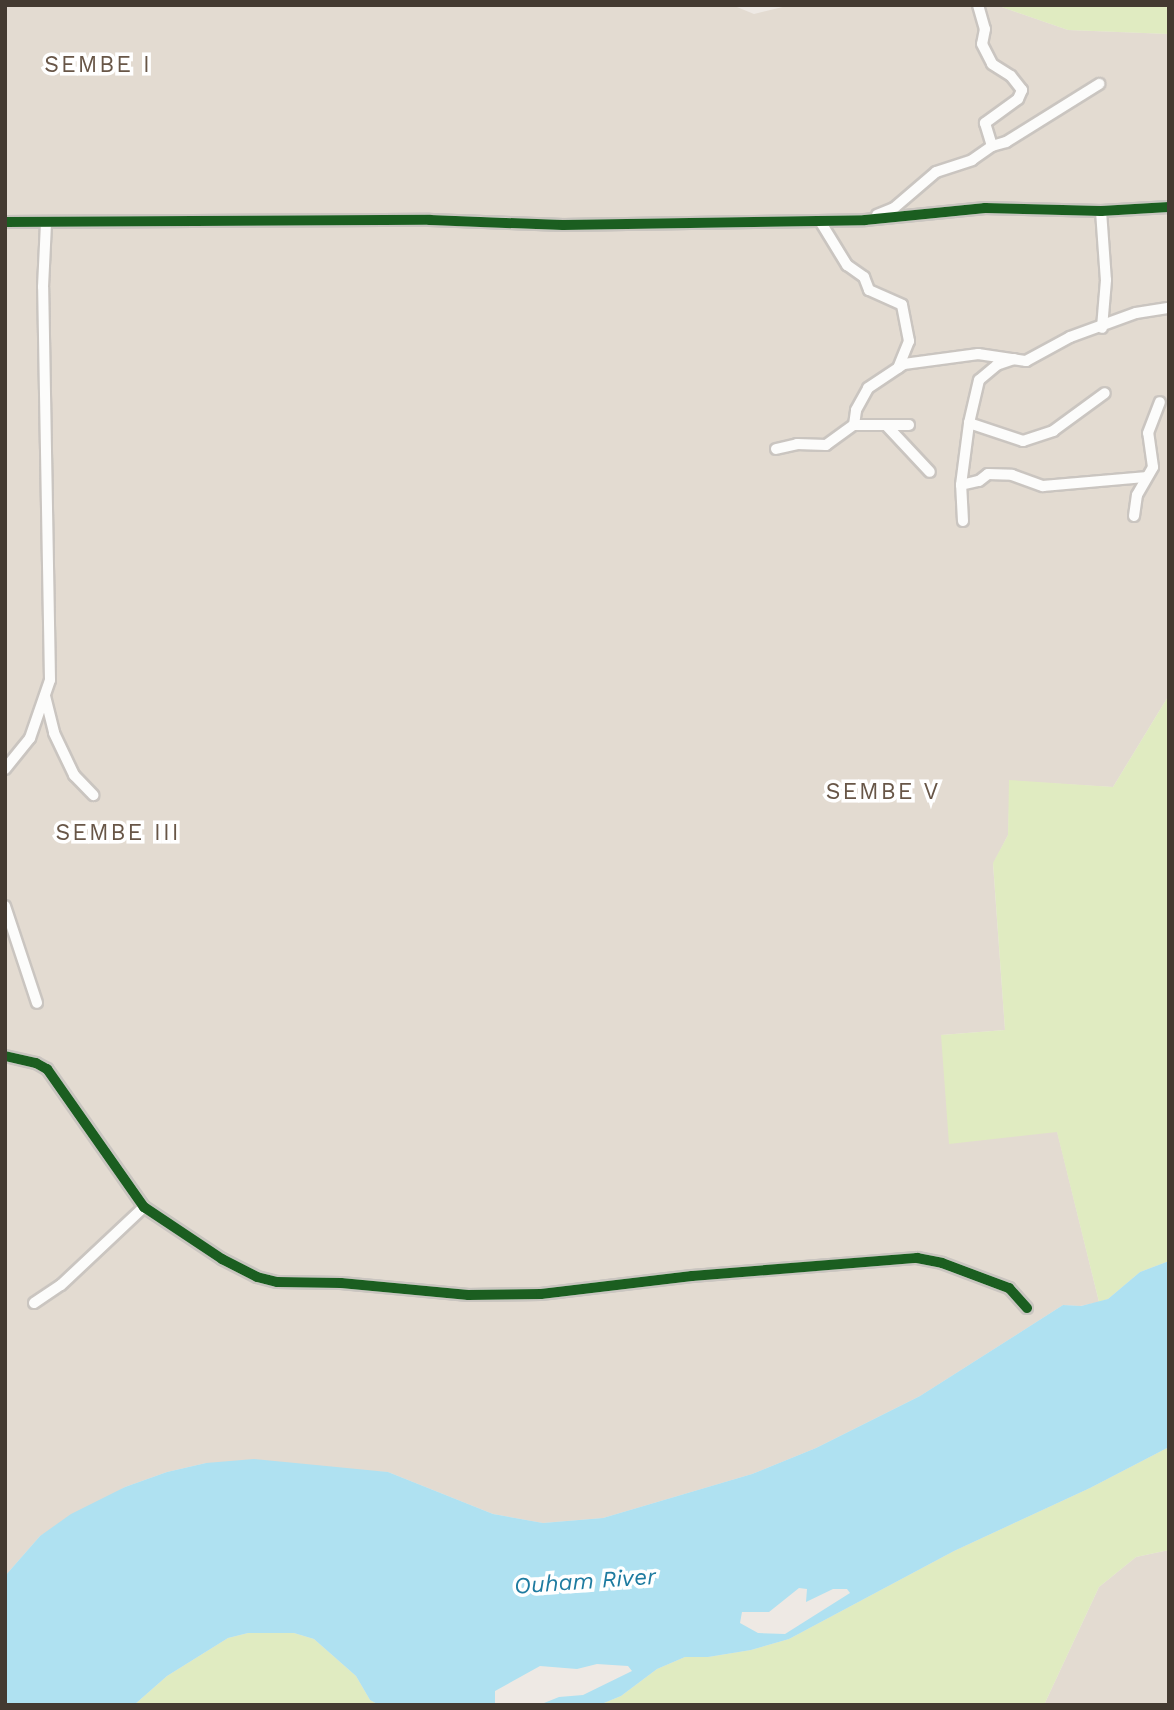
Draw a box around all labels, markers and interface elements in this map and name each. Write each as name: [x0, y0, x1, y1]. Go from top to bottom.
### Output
district label: SEMBE I: [45, 51, 151, 79]
district label: SEMBE V: [826, 778, 940, 806]
district label: SEMBE III: [57, 819, 179, 847]
water label: Ouham River: [513, 1563, 657, 1601]

